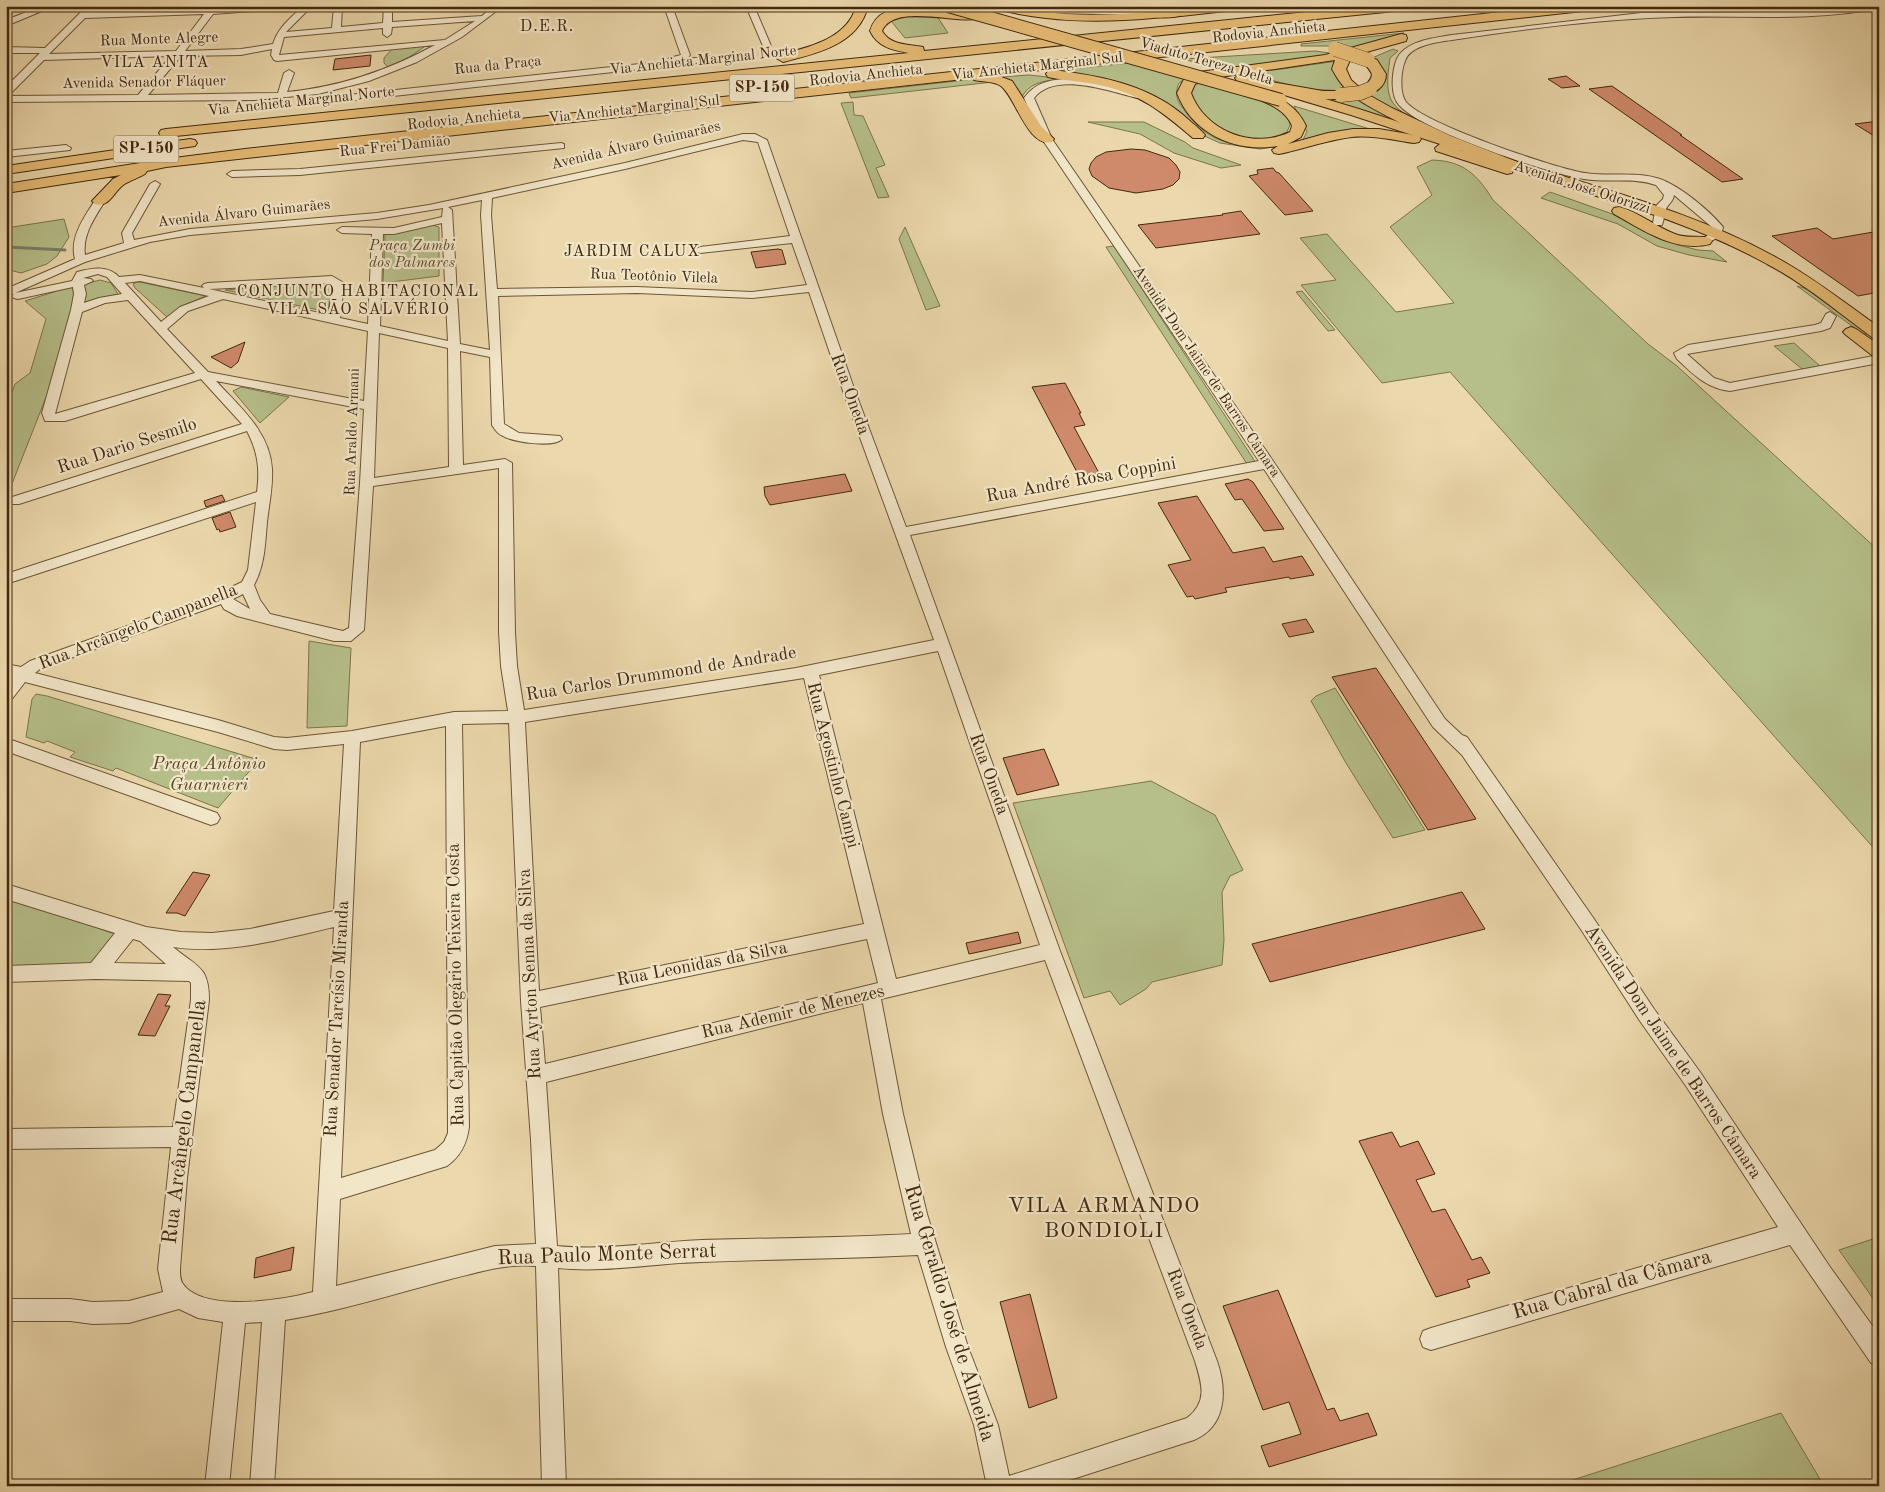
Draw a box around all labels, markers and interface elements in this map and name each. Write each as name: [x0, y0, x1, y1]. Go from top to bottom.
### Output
district label: D.E.R.: [520, 19, 574, 35]
street label: Rodovia Anchieta: [1211, 20, 1327, 46]
street label: Rua Monte Alegre: [100, 30, 219, 50]
street label: Viaduto Tereza Delta: [1137, 36, 1275, 88]
street label: Via Anchieta Marginal Norte: [609, 44, 797, 78]
street label: Via Anchieta Marginal Sul: [951, 51, 1123, 83]
street label: Rua da Praça: [454, 54, 543, 78]
district label: VILA ANITA: [100, 55, 210, 71]
street label: Rodovia Anchieta: [808, 63, 924, 89]
street label: Avenida Senador Fláquer: [62, 74, 226, 92]
road number: SP-150: [730, 75, 794, 102]
street label: Via Anchieta Marginal Norte: [207, 85, 395, 119]
street label: Via Anchieta Marginal Sul: [548, 94, 720, 126]
street label: Rodovia Anchieta: [406, 107, 522, 133]
street label: Avenida Álvaro Guimarães: [549, 116, 722, 173]
street label: Rua Frei Damião: [339, 134, 451, 160]
road number: SP-150: [114, 136, 178, 162]
street label: Avenida José Odorizzi: [1512, 159, 1652, 217]
street label: Avenida Álvaro Guimarães: [157, 194, 331, 231]
park label: Praça Zumbi dos Palmares: [368, 239, 455, 271]
district label: JARDIM CALUX: [564, 244, 700, 260]
street label: Avenida Dom Jaime de Barros Câmara: [1129, 264, 1283, 481]
street label: Rua Teotônio Vilela: [590, 267, 719, 287]
district label: CONJUNTO HABITACIONAL VILA SÃO SALVÉRIO: [237, 284, 479, 318]
street label: Rua Oneda: [827, 351, 873, 437]
street label: Rua Araldo Armani: [343, 368, 363, 496]
street label: Rua Dario Sesmilo: [55, 415, 199, 477]
street label: Rua André Rosa Coppini: [985, 454, 1178, 506]
street label: Rua Arcângelo Campanella: [36, 581, 240, 673]
street label: Rua Carlos Drummond de Andrade: [524, 644, 798, 704]
street label: Rua Agostinho Campi: [804, 680, 862, 850]
street label: Rua Oneda: [966, 731, 1012, 817]
park label: Praça Antônio Guarnieri: [151, 755, 266, 794]
street label: Rua Capitão Olegário Teixeira Costa: [445, 843, 467, 1127]
street label: Rua Ayrton Senna da Silva: [515, 868, 545, 1080]
street label: Rua Senador Tarcísio Miranda: [322, 900, 352, 1138]
street label: Avenida Dom Jaime de Barros Câmara: [1581, 922, 1765, 1182]
street label: Rua Leonidas da Silva: [615, 939, 789, 989]
street label: Rua Ademir de Menezes: [700, 982, 887, 1042]
street label: Rua Arcângelo Campanella: [160, 999, 210, 1245]
street label: Rua Geraldo José de Almeida: [900, 1182, 998, 1444]
district label: VILA ARMANDO BONDIOLI: [1008, 1195, 1200, 1242]
street label: Rua Paulo Monte Serrat: [497, 1241, 717, 1269]
street label: Rua Cabral da Câmara: [1510, 1247, 1714, 1323]
street label: Rua Oneda: [1163, 1266, 1211, 1352]

